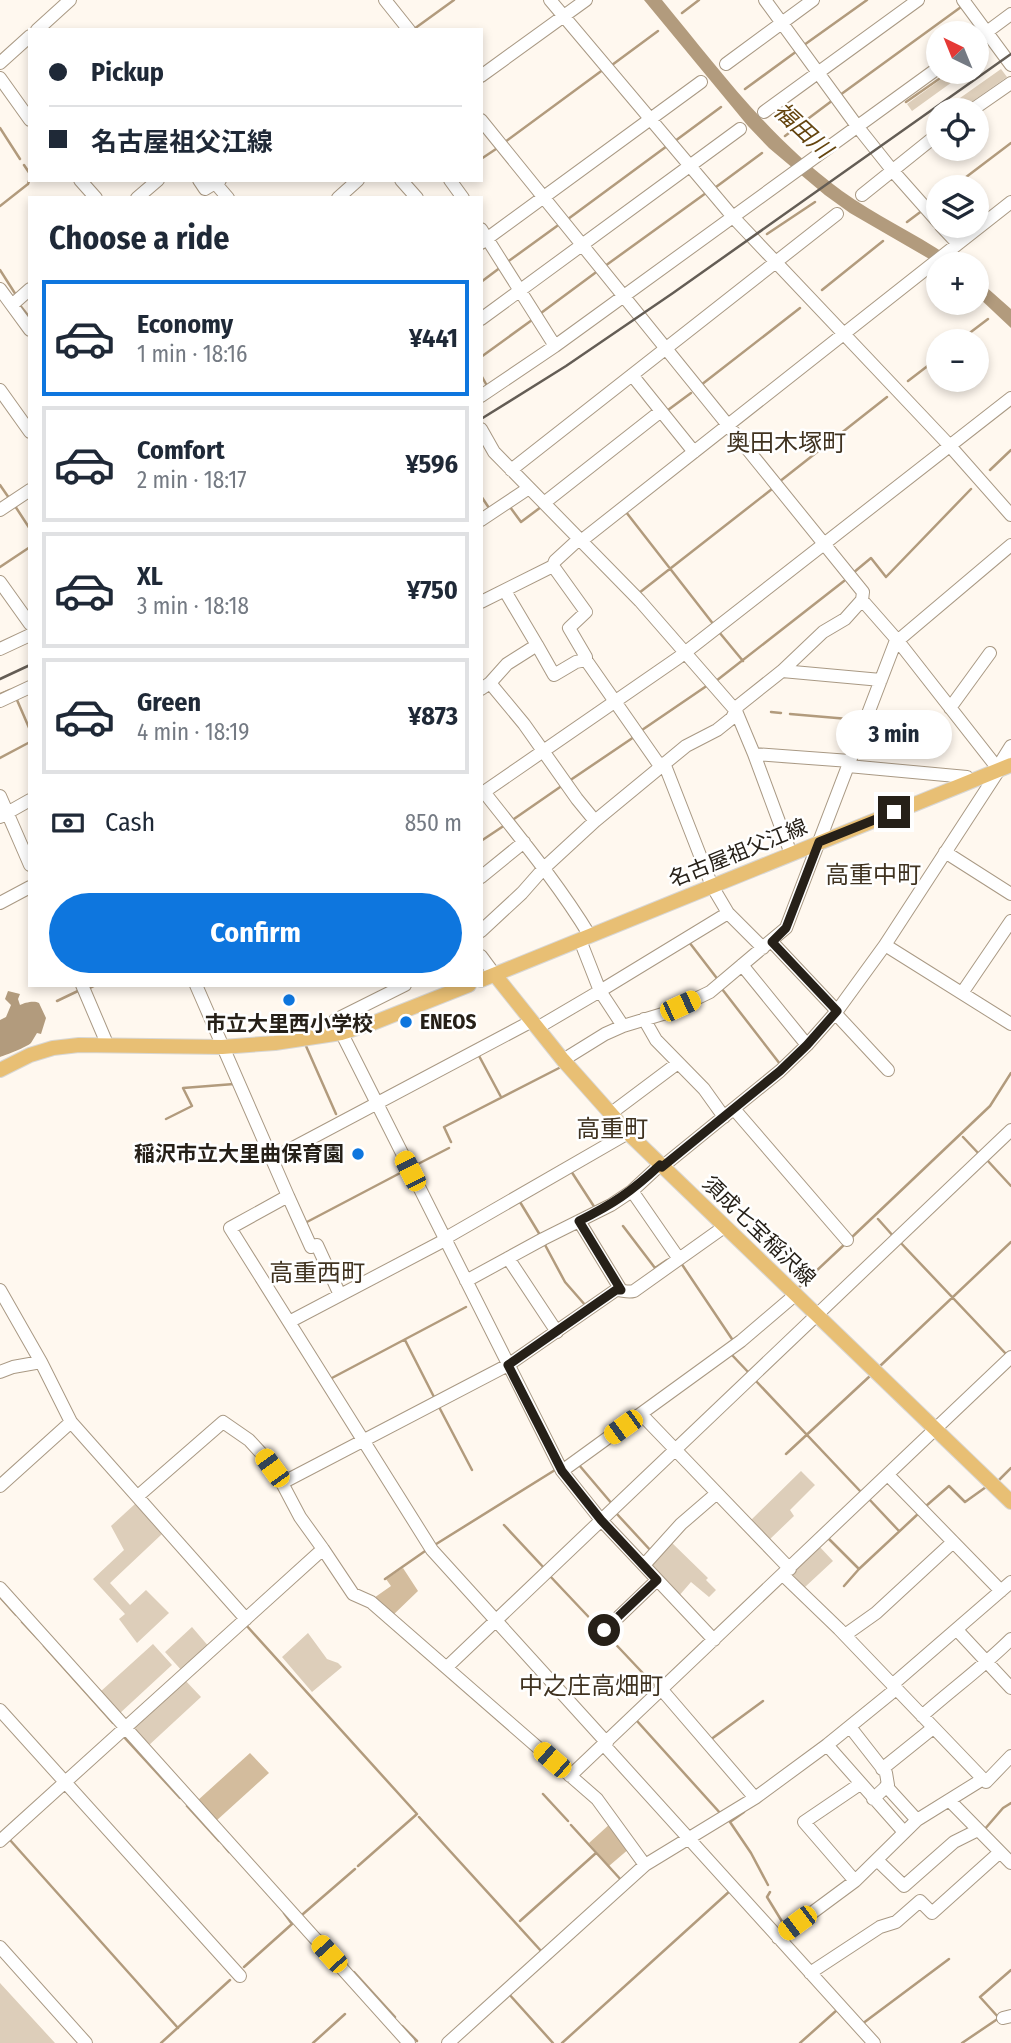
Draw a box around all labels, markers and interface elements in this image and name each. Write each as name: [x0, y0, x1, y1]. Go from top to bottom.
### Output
north arrow: [926, 21, 989, 84]
map controls: [926, 21, 989, 392]
text: Pickup: [91, 57, 164, 88]
water label: 福田川: [768, 96, 840, 166]
button: locate: [926, 98, 989, 161]
text: 名古屋祖父江線: [91, 127, 273, 158]
button: layers: [926, 175, 989, 238]
text: Choose a ride: [49, 219, 230, 257]
button: +: [926, 252, 989, 315]
icon: car: [53, 307, 116, 370]
text: Economy: [137, 309, 233, 340]
text: ¥441: [409, 323, 458, 354]
button: −: [926, 329, 989, 392]
text: 1 min · 18:16: [137, 340, 247, 368]
district label: 奥田木塚町: [726, 429, 846, 457]
icon: car: [53, 433, 116, 496]
text: Comfort: [137, 435, 225, 466]
text: ¥596: [405, 449, 458, 480]
text: 2 min · 18:17: [137, 466, 247, 494]
icon: car: [53, 559, 116, 622]
text: XL: [137, 561, 163, 592]
text: ¥750: [407, 575, 458, 606]
text: 3 min · 18:18: [137, 592, 249, 620]
icon: car: [53, 685, 116, 748]
text: Green: [137, 687, 201, 718]
text: ¥873: [408, 701, 458, 732]
callout: 3 min: [836, 710, 952, 760]
text: 4 min · 18:19: [137, 718, 249, 746]
text: 3 min: [868, 720, 920, 748]
route end: [878, 796, 910, 828]
icon: cash: [49, 804, 87, 842]
text: Cash: [105, 807, 155, 838]
text: 850 m: [405, 809, 462, 837]
street label: 名古屋祖父江線: [665, 813, 811, 893]
district label: 高重中町: [825, 861, 921, 889]
button: Confirm: [49, 893, 462, 973]
car: [657, 988, 704, 1024]
marker: 市立大里西小学校: [281, 992, 297, 1008]
place label: ENEOS: [420, 1009, 476, 1035]
place label: 市立大里西小学校: [205, 1011, 373, 1037]
marker: ENEOS: [398, 1014, 414, 1030]
district label: 高重町: [576, 1115, 648, 1143]
place label: 稲沢市立大里曲保育園: [134, 1141, 344, 1167]
marker: 稲沢市立大里曲保育園: [350, 1146, 366, 1162]
car: [392, 1148, 429, 1194]
street label: 須成七宝稲沢線: [697, 1171, 821, 1291]
district label: 高重西町: [269, 1259, 365, 1287]
car: [600, 1406, 647, 1448]
car: [252, 1445, 293, 1491]
route start: [588, 1614, 620, 1646]
district label: 中之庄高畑町: [519, 1672, 663, 1700]
car: [530, 1738, 575, 1782]
car: [774, 1902, 821, 1944]
car: [308, 1931, 351, 1977]

